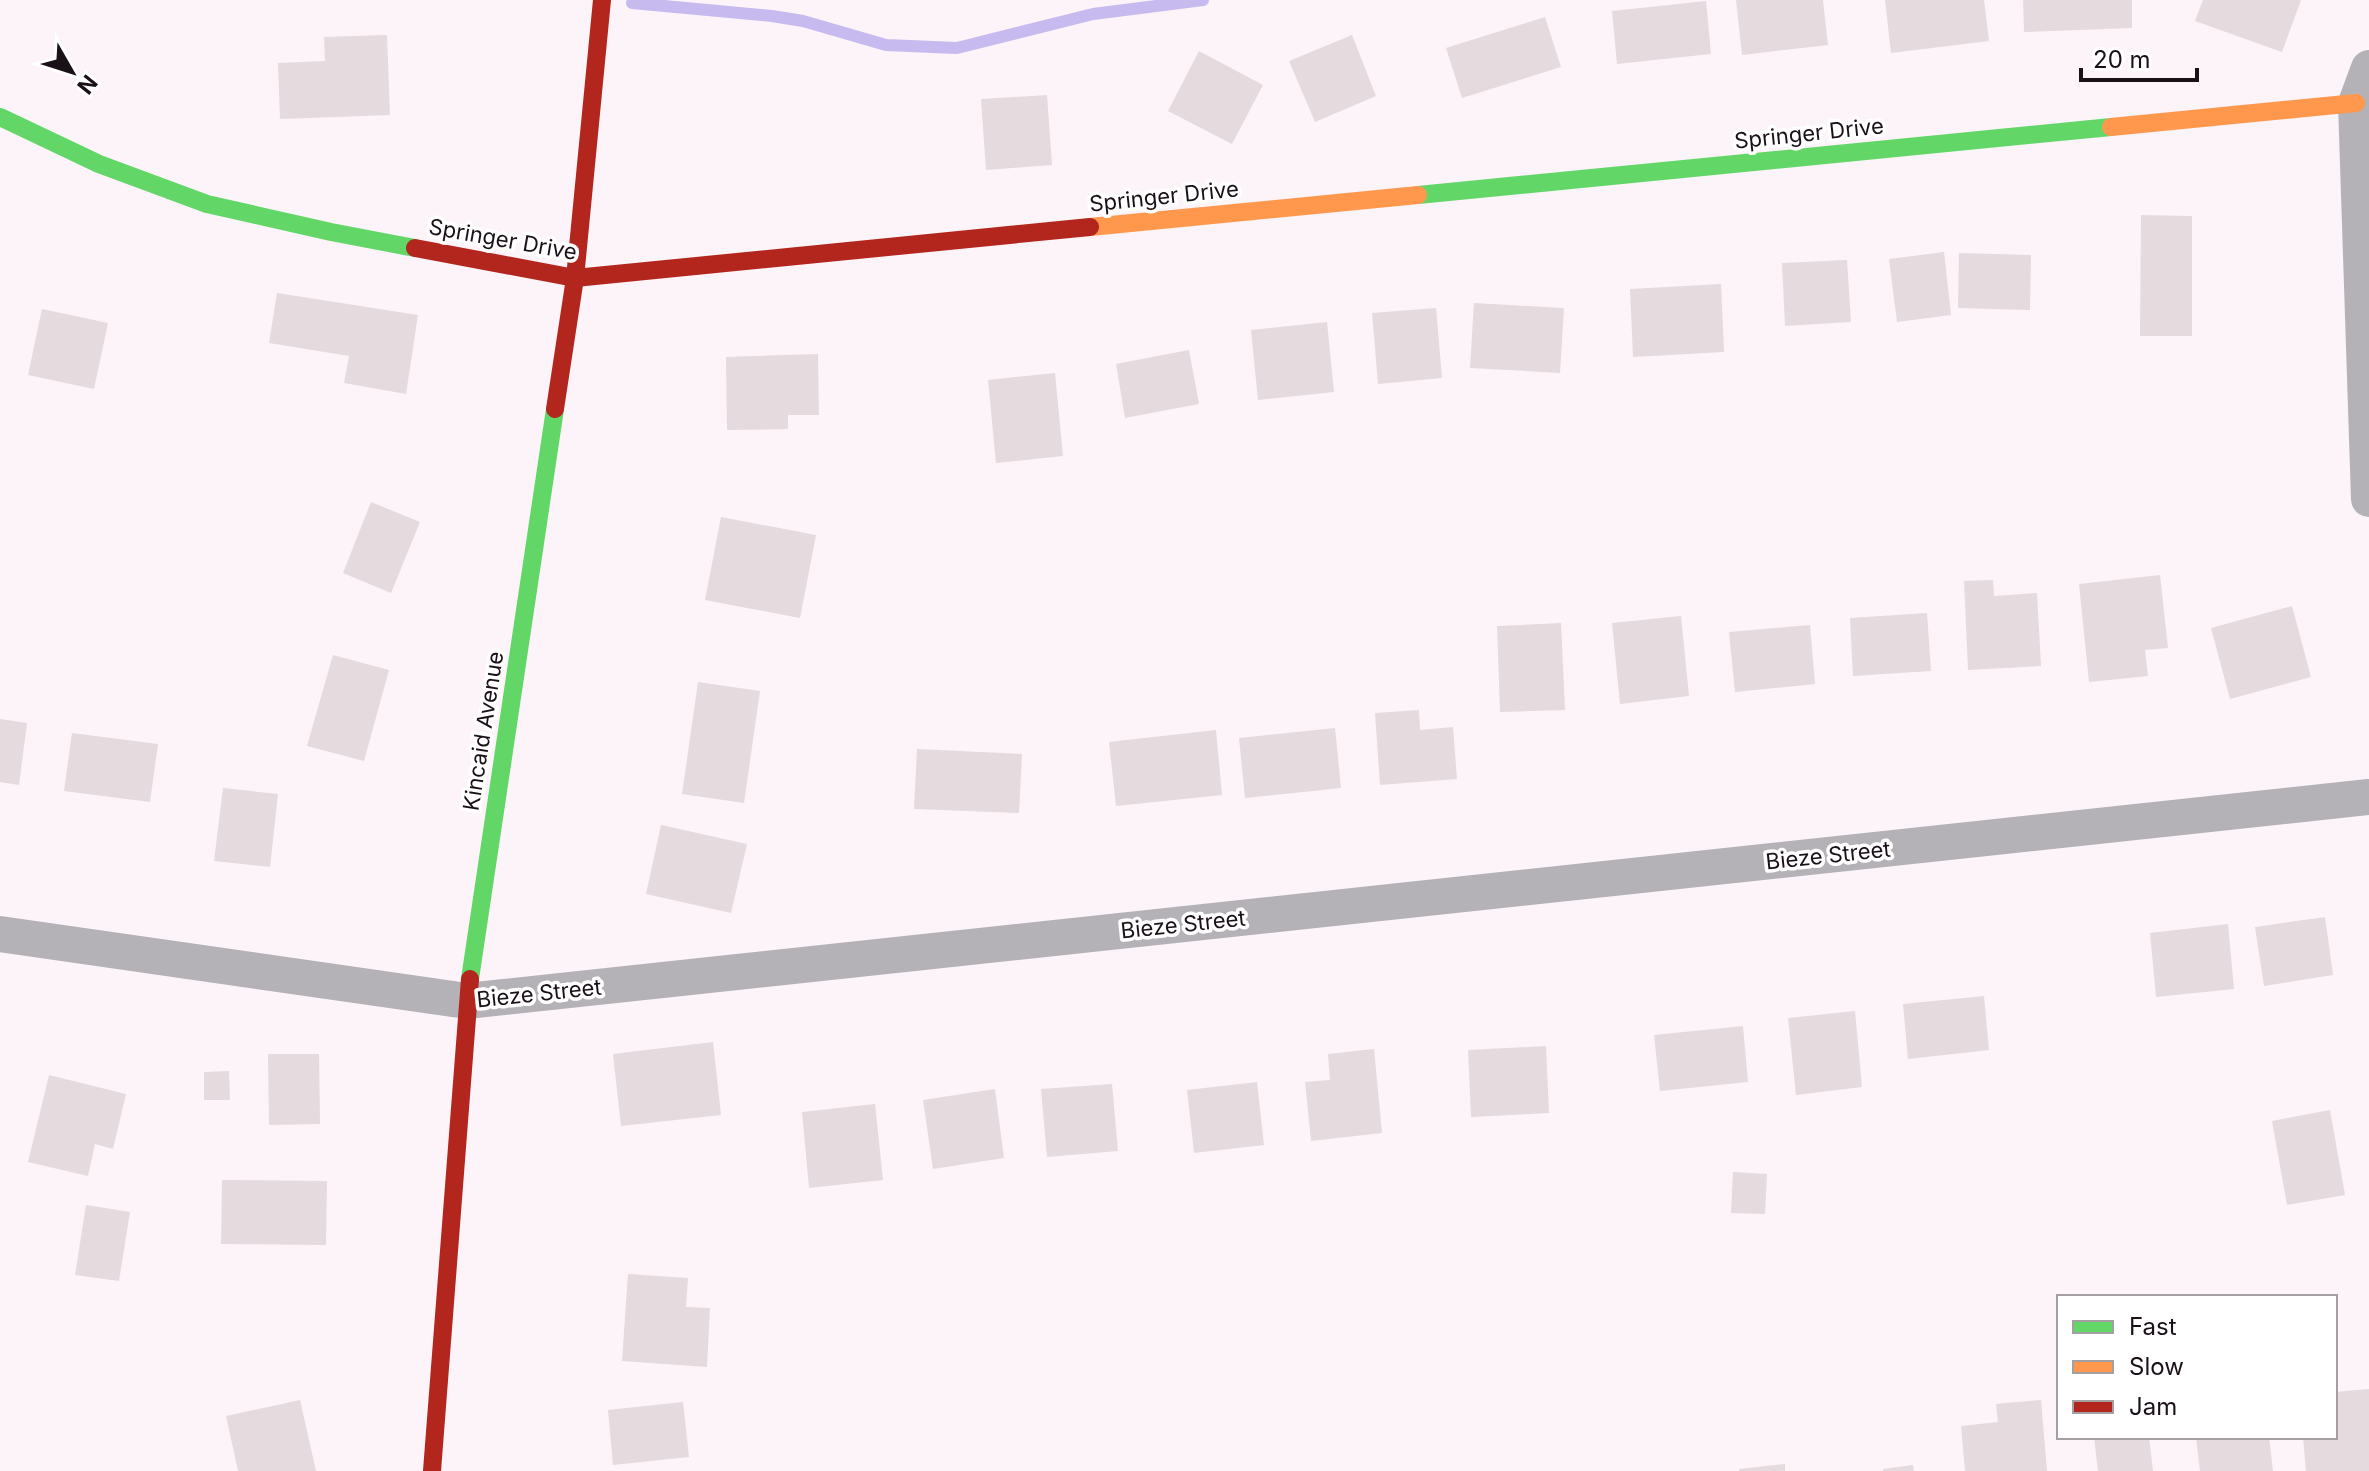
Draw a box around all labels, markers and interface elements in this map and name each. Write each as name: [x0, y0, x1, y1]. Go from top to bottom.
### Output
north arrow: [32, 32, 112, 112]
scale bar: [2081, 32, 2197, 82]
text: 20 m: [2093, 45, 2151, 74]
text: N: [72, 70, 103, 99]
street label: Springer Drive: [1733, 112, 1885, 154]
street label: Springer Drive: [1088, 175, 1240, 217]
street label: Springer Drive: [427, 213, 579, 265]
street label: Kincaid Avenue: [458, 650, 508, 812]
street label: Bieze Street: [1764, 836, 1892, 874]
street label: Bieze Street: [1119, 905, 1247, 943]
street label: Bieze Street: [475, 974, 603, 1012]
legend: [2057, 1295, 2337, 1439]
text: Fast: [2129, 1312, 2177, 1341]
text: Slow: [2129, 1352, 2184, 1381]
text: Jam: [2129, 1392, 2177, 1421]

